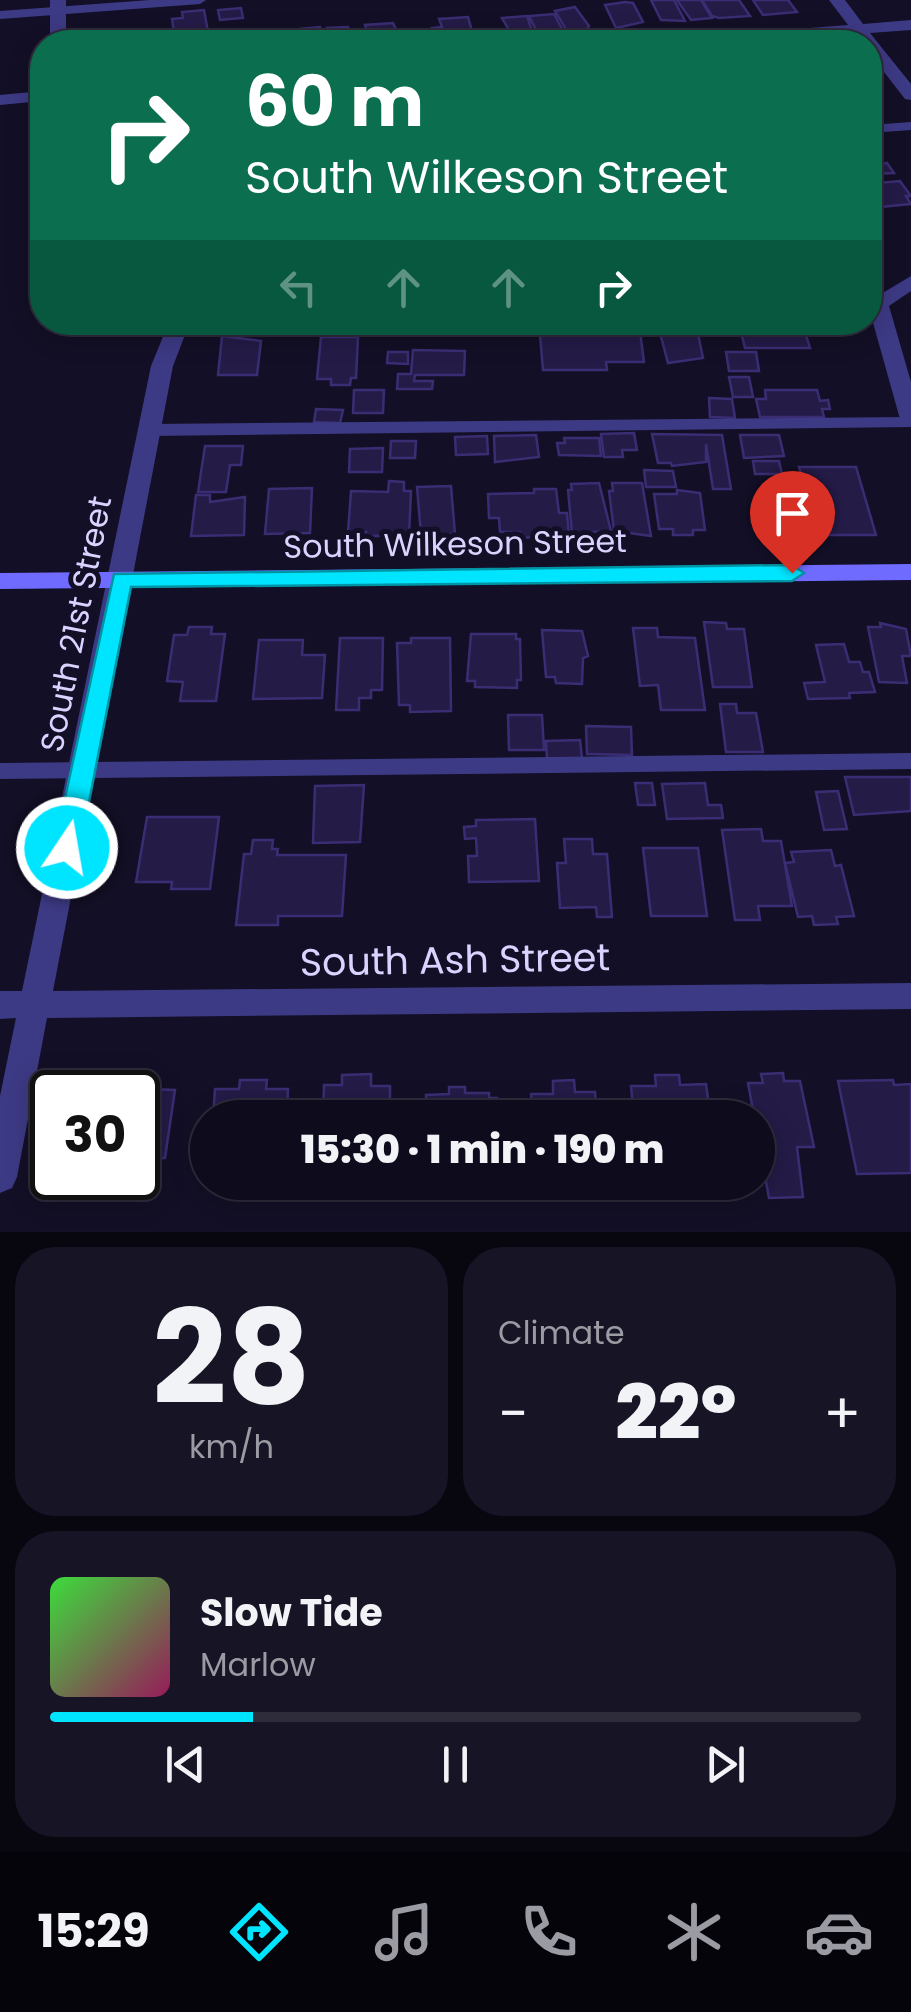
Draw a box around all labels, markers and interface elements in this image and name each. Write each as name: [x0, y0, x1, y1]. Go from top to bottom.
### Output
text: 60 m: [245, 52, 424, 151]
icon: right: [80, 70, 210, 200]
text: South Wilkeson Street: [245, 146, 728, 209]
icon: left: [271, 260, 326, 315]
icon: ahead: [376, 260, 431, 315]
icon: ahead: [481, 260, 536, 315]
icon: right: [586, 260, 641, 315]
pin: [750, 471, 835, 574]
icon: arrive: [765, 486, 820, 541]
street label: South 21st Street: [29, 492, 122, 756]
street label: South Wilkeson Street: [283, 518, 627, 569]
position arrow: [15, 796, 119, 900]
street label: South Ash Street: [299, 930, 611, 989]
speed limit sign: 30: [30, 1070, 160, 1200]
text: 15:30 · 1 min · 190 m: [301, 1123, 664, 1176]
text: 28: [152, 1266, 311, 1449]
text: Climate: [498, 1310, 625, 1355]
text: 22°: [615, 1360, 737, 1465]
text: −: [498, 1375, 528, 1452]
text: +: [823, 1375, 861, 1452]
text: km/h: [189, 1424, 274, 1469]
text: Slow Tide: [200, 1586, 383, 1639]
text: Marlow: [200, 1642, 316, 1687]
icon: previous: [158, 1737, 213, 1792]
icon: pause: [428, 1737, 483, 1792]
icon: next: [698, 1737, 753, 1792]
icon: directions: [224, 1897, 294, 1967]
icon: music: [369, 1897, 439, 1967]
icon: phone: [514, 1897, 584, 1967]
icon: climate: [659, 1897, 729, 1967]
icon: car: [804, 1897, 874, 1967]
text: 15:29: [37, 1900, 150, 1963]

